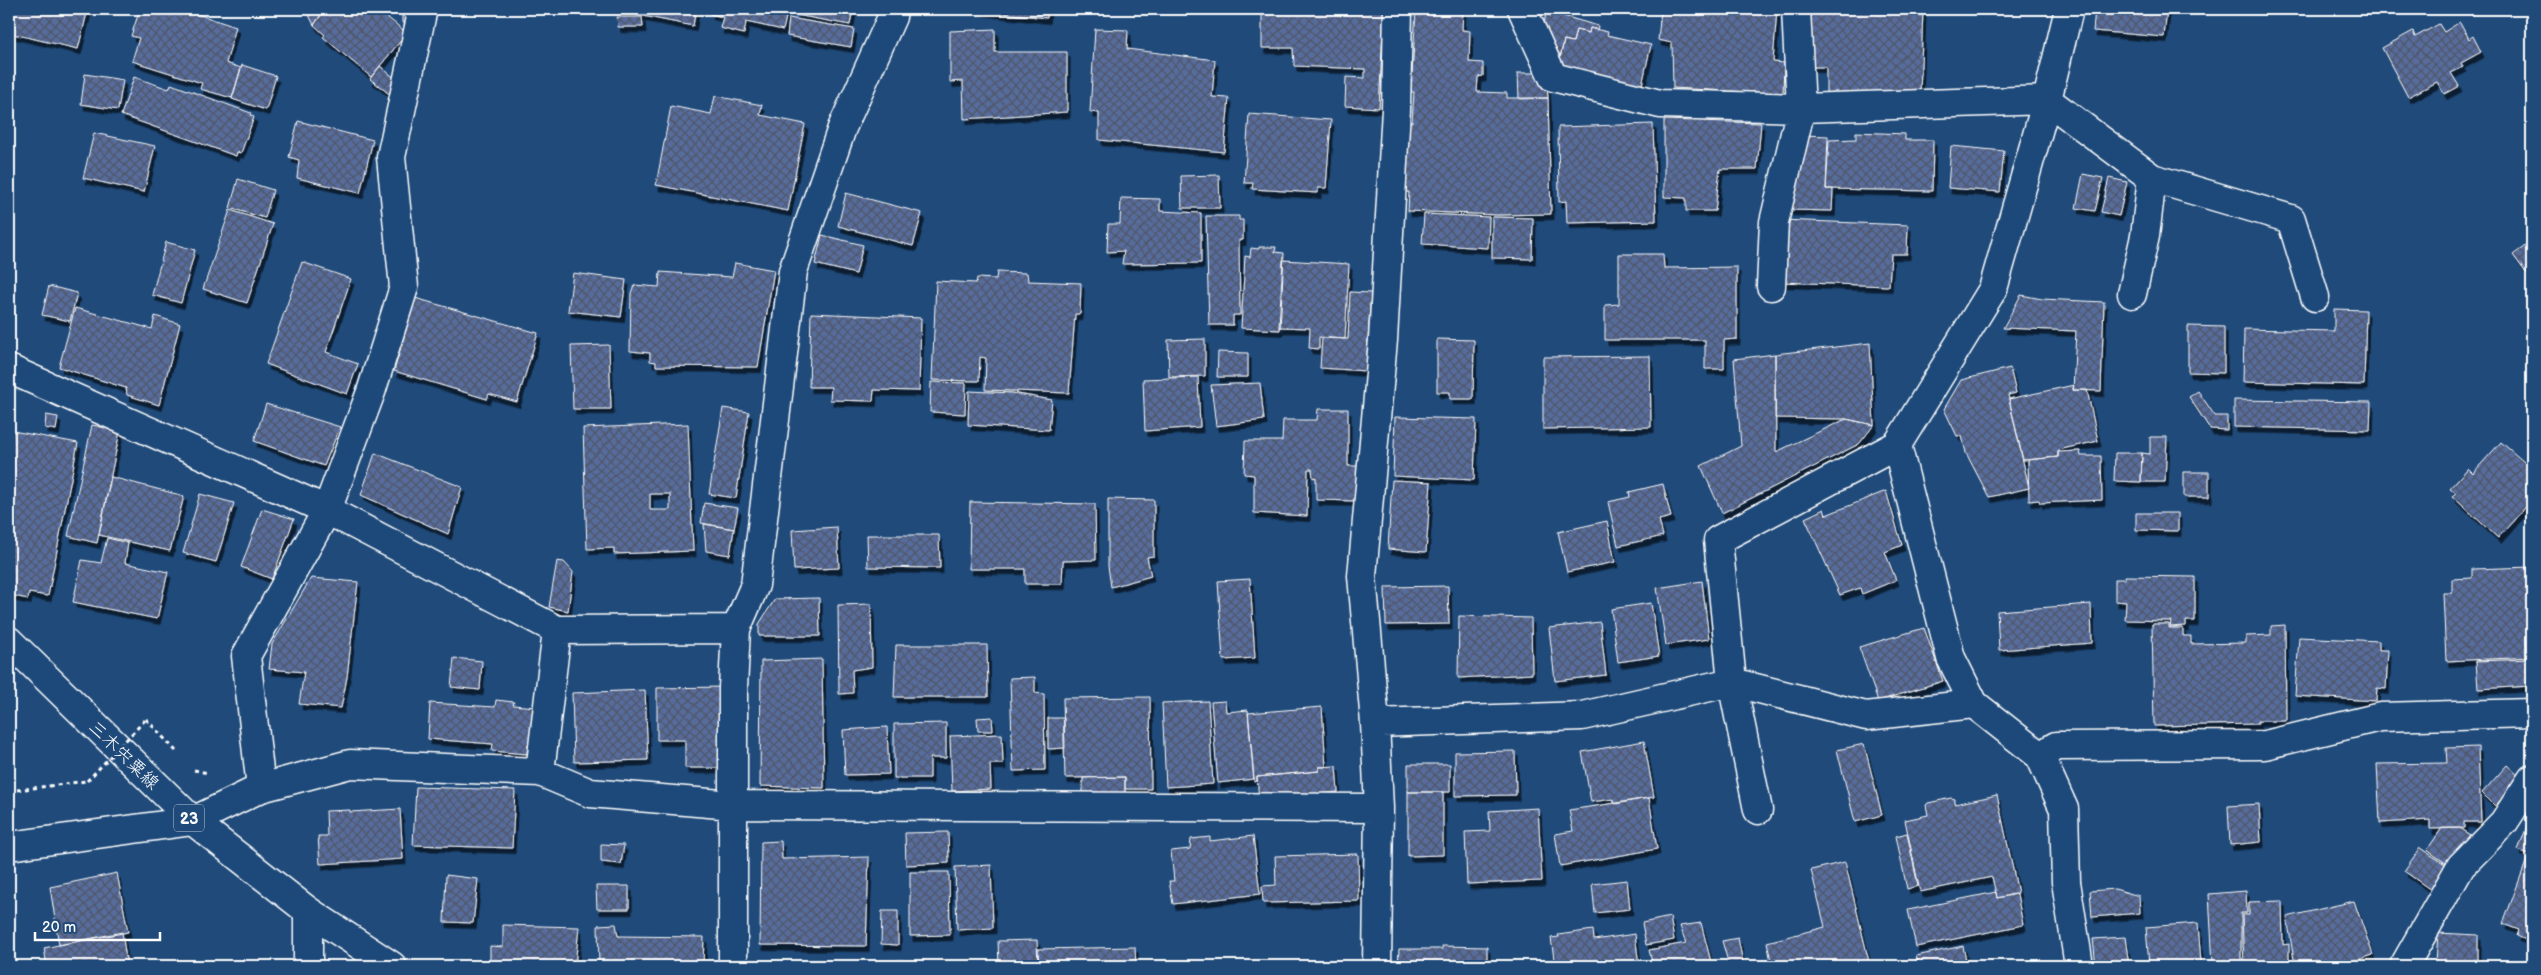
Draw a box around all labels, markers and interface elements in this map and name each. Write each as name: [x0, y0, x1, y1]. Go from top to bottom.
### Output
street label: 三木宍粟線: [84, 717, 163, 794]
road number: 23: [174, 804, 204, 831]
scale bar: [35, 910, 160, 942]
text: 20 m: [42, 918, 76, 937]

